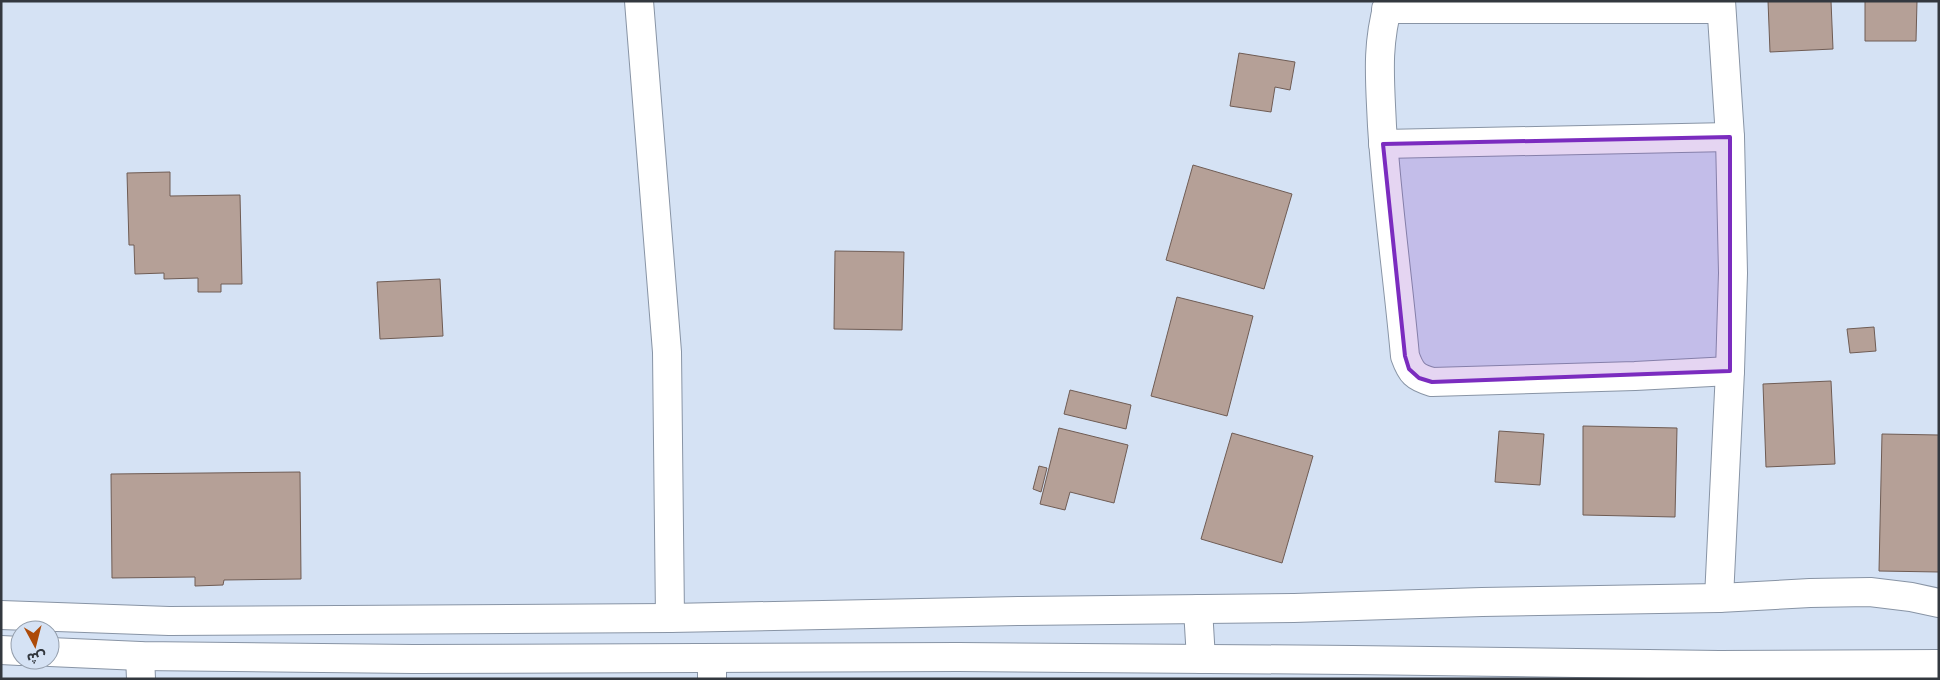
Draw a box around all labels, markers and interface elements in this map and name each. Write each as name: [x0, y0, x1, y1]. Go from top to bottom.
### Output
north arrow: [10, 620, 60, 670]
text: ش: [26, 648, 47, 667]

